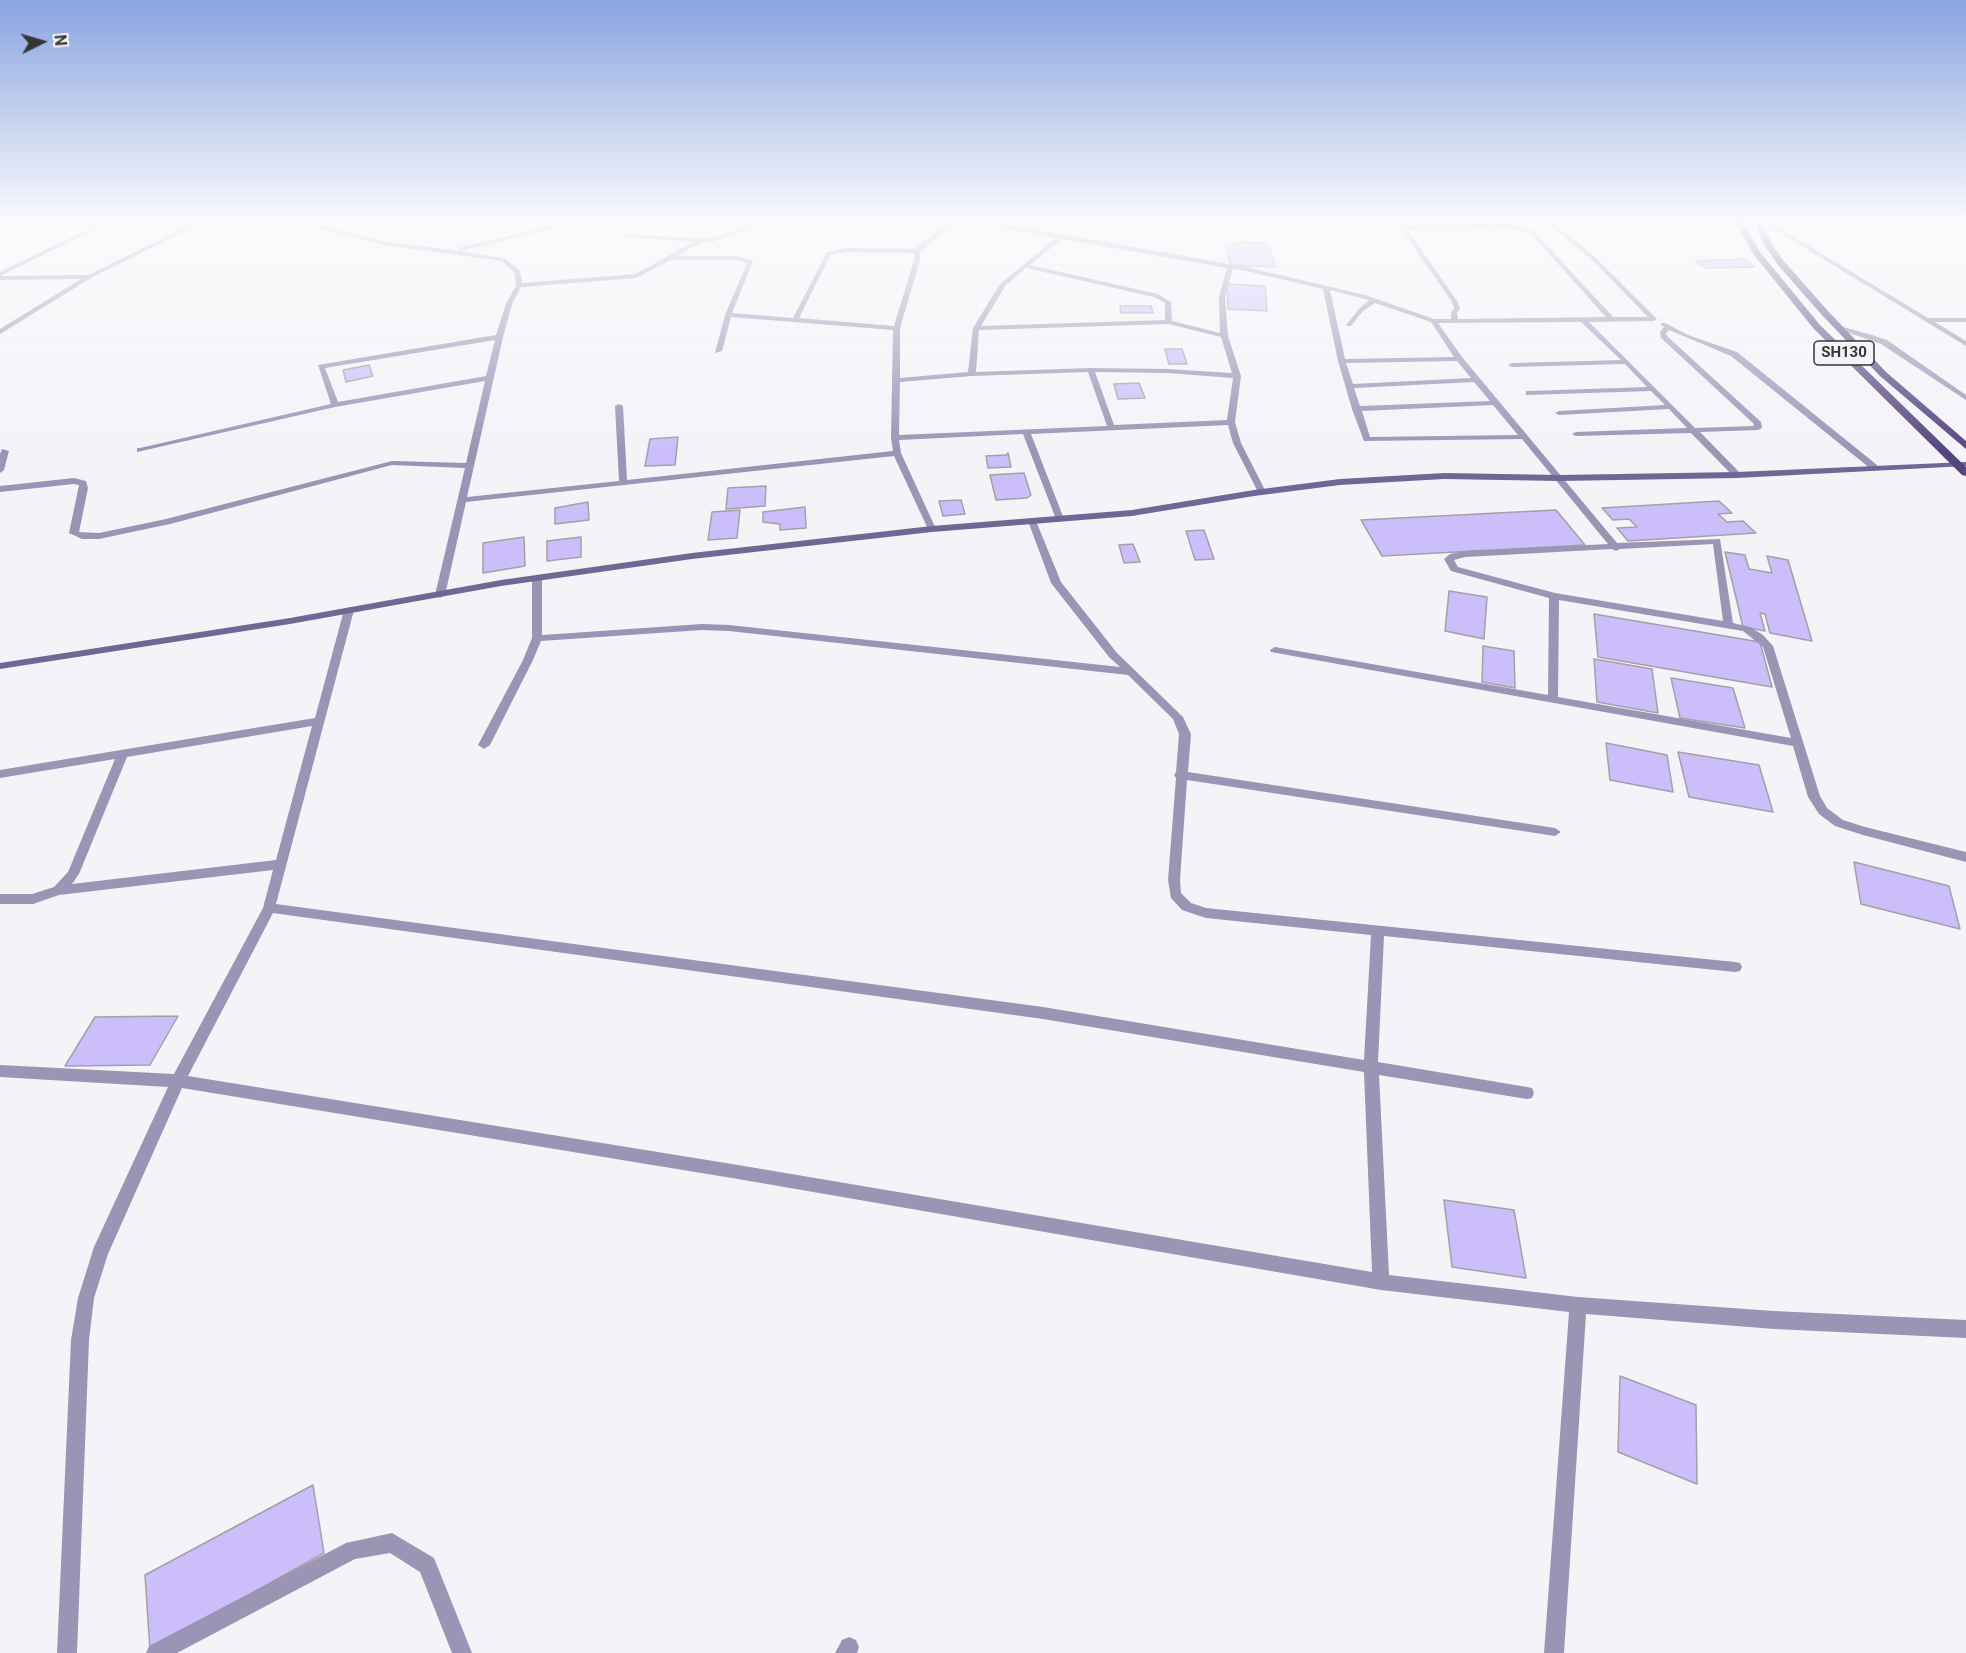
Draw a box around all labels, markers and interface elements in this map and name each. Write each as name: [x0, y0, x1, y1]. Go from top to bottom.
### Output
north arrow: [12, 12, 72, 72]
text: N: [50, 34, 70, 47]
road number: SH130: [1814, 341, 1874, 365]

